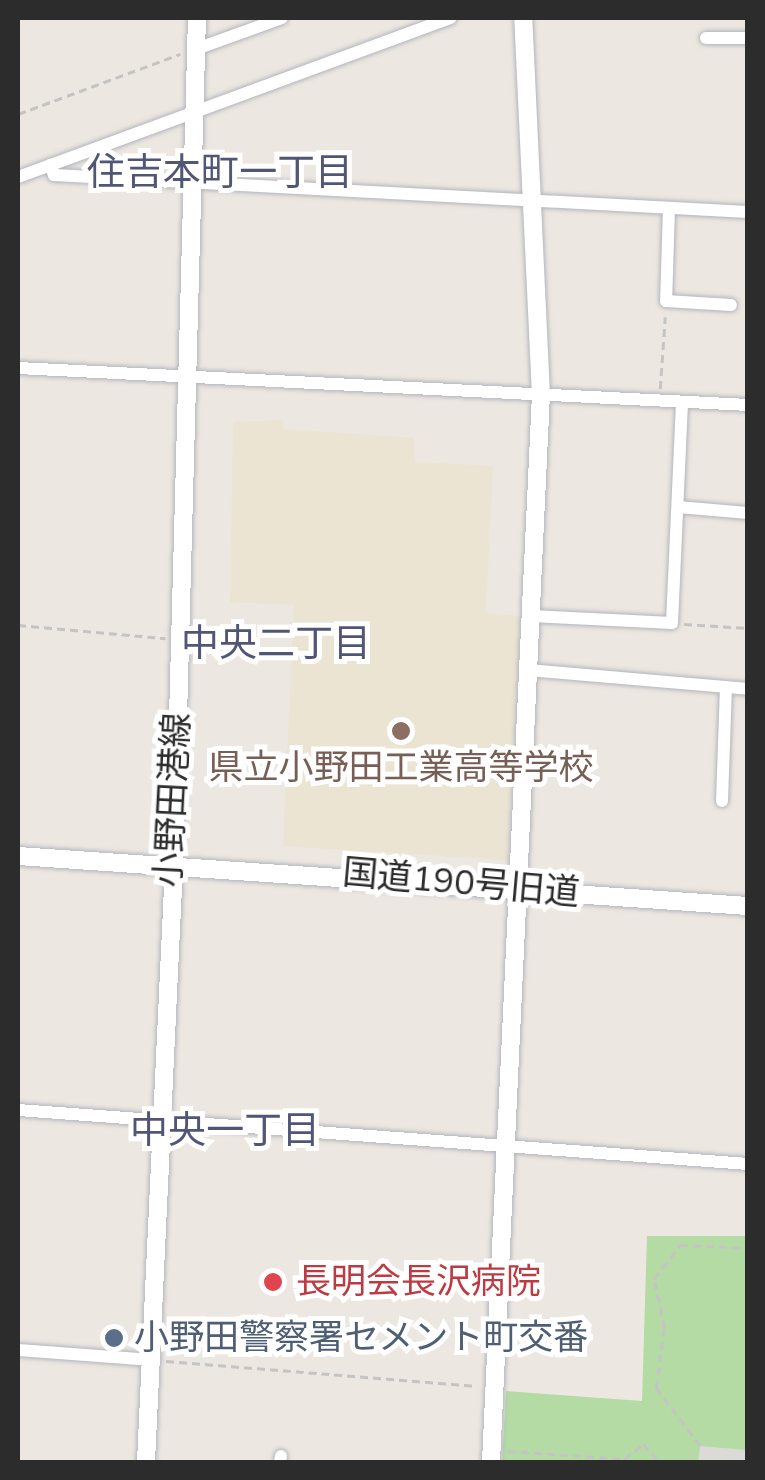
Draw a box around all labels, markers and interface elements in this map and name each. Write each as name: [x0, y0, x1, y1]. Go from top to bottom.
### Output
district label: 住吉本町一丁目: [87, 150, 353, 196]
district label: 中央二丁目: [181, 621, 371, 667]
street label: 小野田港線: [147, 712, 199, 888]
marker: 県立小野田工業高等学校: [390, 720, 412, 742]
place label: 県立小野田工業高等学校: [209, 747, 593, 789]
street label: 国道190号旧道: [341, 852, 581, 914]
district label: 中央一丁目: [130, 1108, 320, 1154]
place label: 長明会長沢病院: [296, 1261, 541, 1303]
marker: 長明会長沢病院: [260, 1269, 286, 1295]
place label: 小野田警察署セメント町交番: [134, 1317, 589, 1359]
marker: 小野田警察署セメント町交番: [103, 1327, 125, 1349]

